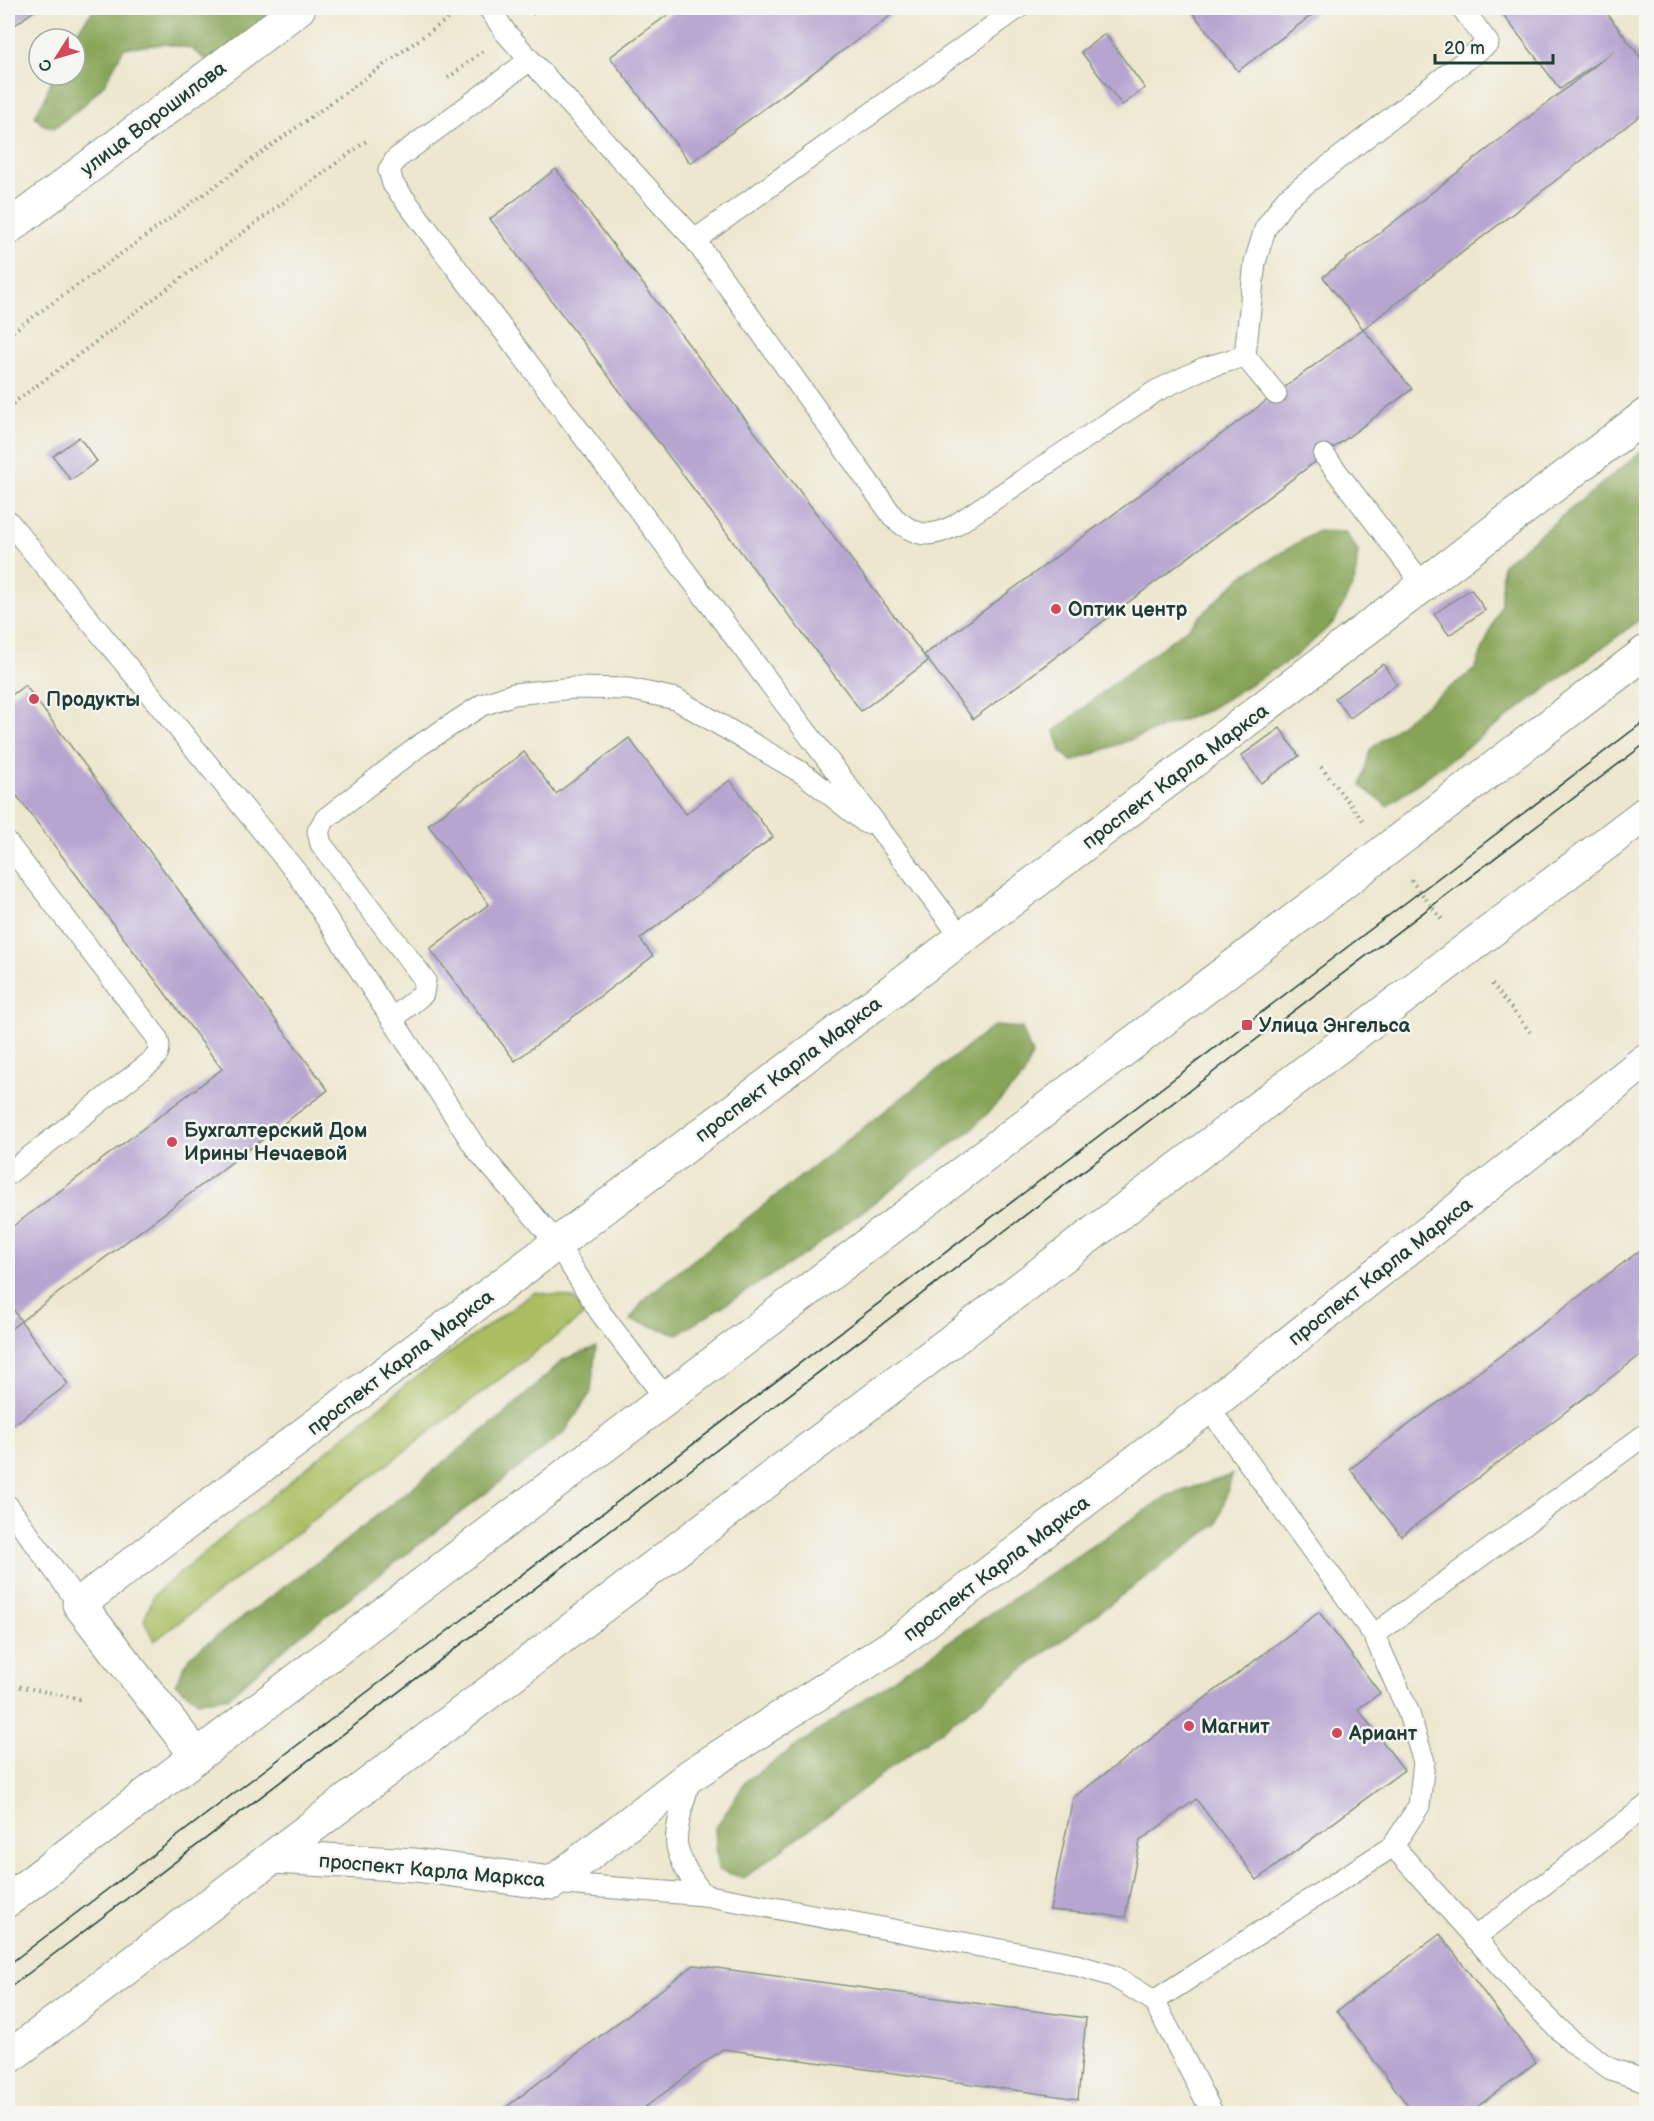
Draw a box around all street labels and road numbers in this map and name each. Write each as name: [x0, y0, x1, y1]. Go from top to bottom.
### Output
street label: улица Ворошилова: [76, 56, 231, 181]
street label: проспект Карла Маркса: [1078, 699, 1274, 855]
street label: проспект Карла Маркса: [691, 992, 887, 1148]
street label: проспект Карла Маркса: [1284, 1192, 1478, 1351]
street label: проспект Карла Маркса: [303, 1285, 499, 1441]
street label: проспект Карла Маркса: [899, 1491, 1095, 1647]
street label: проспект Карла Маркса: [318, 1849, 546, 1893]

